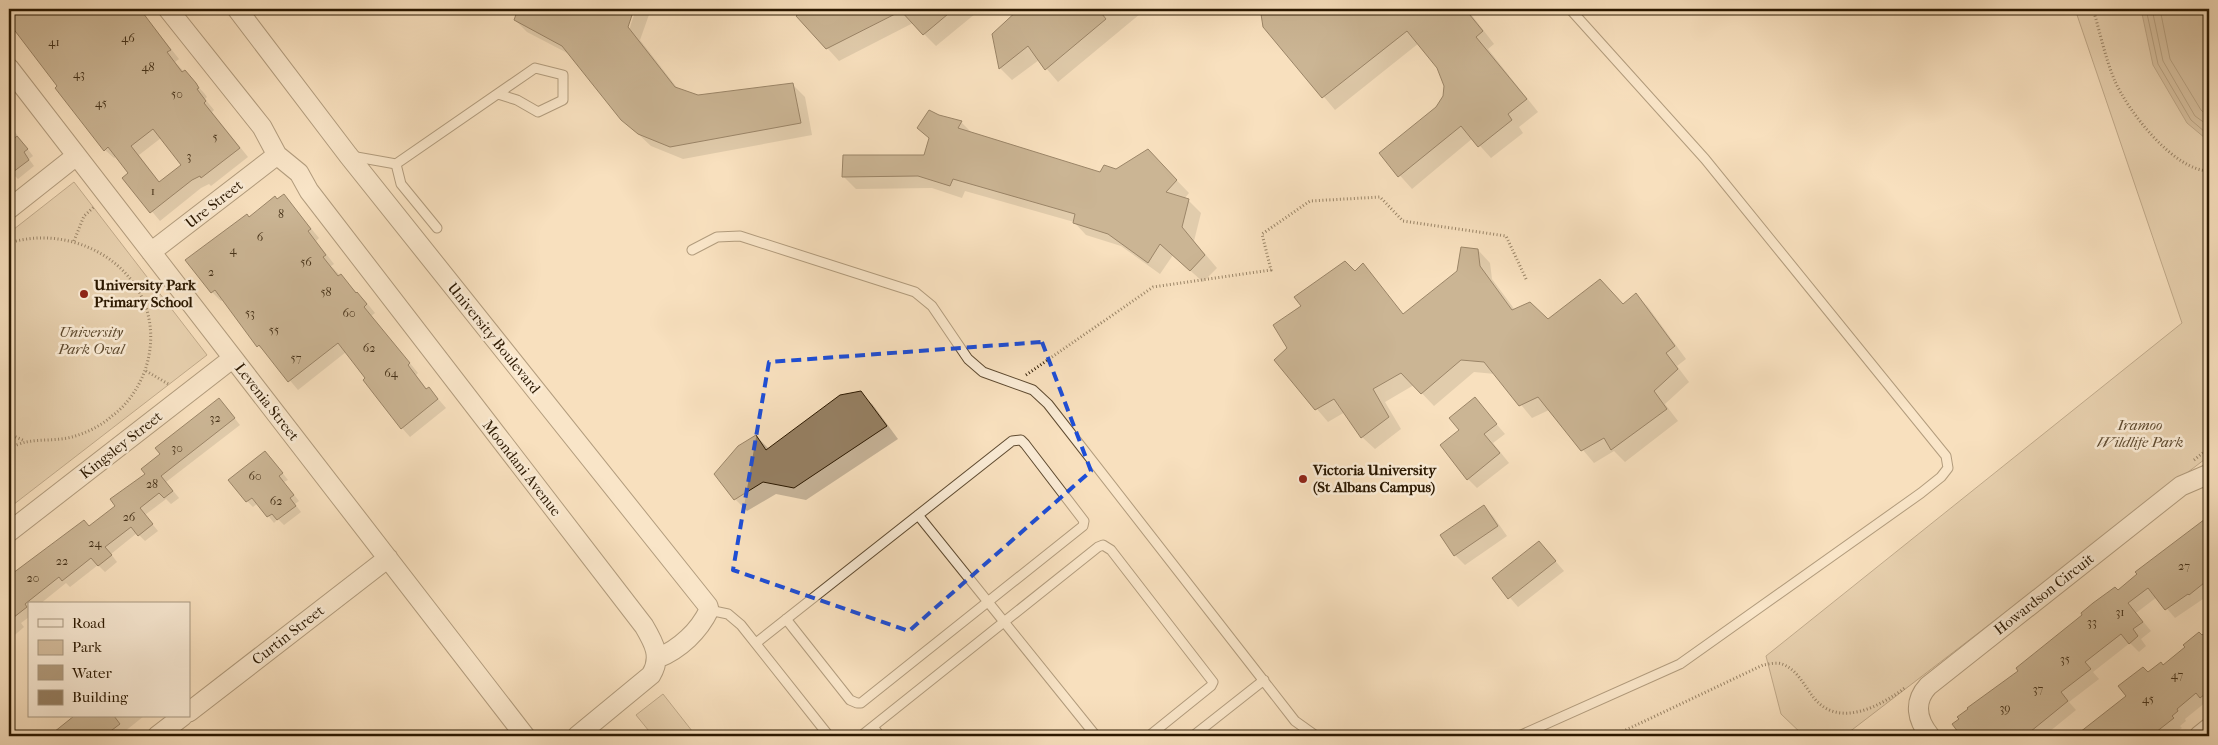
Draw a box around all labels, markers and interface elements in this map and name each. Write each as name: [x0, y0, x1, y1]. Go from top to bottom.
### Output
house number: 46: [121, 31, 135, 45]
house number: 41: [48, 35, 60, 49]
house number: 48: [141, 60, 155, 74]
house number: 43: [73, 67, 85, 81]
house number: 50: [171, 87, 183, 101]
house number: 45: [95, 96, 107, 110]
house number: 5: [212, 130, 218, 144]
house number: 3: [187, 149, 192, 163]
street label: Ure Street: [182, 176, 247, 232]
house number: 1: [151, 184, 155, 198]
house number: 8: [278, 207, 284, 221]
house number: 6: [257, 230, 264, 244]
house number: 4: [229, 243, 237, 257]
house number: 56: [300, 255, 312, 269]
house number: 2: [208, 265, 214, 279]
place label: University Park Primary School: [93, 276, 197, 311]
street label: University Boulevard: [444, 279, 545, 398]
house number: 58: [320, 285, 332, 299]
marker: University Park Primary School: [78, 288, 90, 300]
house number: 53: [245, 306, 255, 320]
house number: 60: [342, 306, 356, 320]
park label: University Park Oval: [57, 323, 126, 358]
house number: 55: [269, 323, 279, 337]
house number: 62: [363, 341, 375, 355]
house number: 57: [291, 351, 302, 365]
street label: Levenia Street: [231, 359, 303, 445]
house number: 64: [384, 366, 399, 380]
street label: Kingsley Street: [76, 407, 166, 483]
house number: 32: [209, 411, 221, 425]
street label: Moondani Avenue: [479, 416, 566, 520]
park label: Iramoo Wildlife Park: [2097, 416, 2183, 451]
house number: 30: [171, 441, 183, 455]
place label: Victoria University (St Albans Campus): [1312, 461, 1437, 496]
house number: 60: [248, 469, 262, 483]
marker: Victoria University (St Albans Campus): [1297, 473, 1309, 485]
house number: 28: [146, 477, 158, 491]
house number: 62: [270, 494, 282, 508]
house number: 26: [123, 510, 136, 524]
house number: 24: [88, 536, 103, 550]
street label: Howardson Circuit: [1990, 549, 2098, 639]
house number: 22: [56, 554, 68, 568]
house number: 27: [2178, 559, 2190, 573]
house number: 20: [27, 571, 39, 585]
street label: Curtin Street: [248, 601, 328, 669]
legend: [28, 602, 190, 718]
house number: 31: [2115, 605, 2125, 619]
text: Road: [72, 614, 106, 632]
house number: 33: [2087, 615, 2097, 629]
text: Park: [72, 638, 102, 656]
house number: 35: [2060, 652, 2070, 666]
text: Water: [71, 664, 112, 682]
house number: 47: [2171, 668, 2183, 682]
house number: 37: [2033, 682, 2044, 696]
text: Building: [72, 688, 129, 706]
house number: 45: [2142, 692, 2154, 706]
house number: 39: [1999, 701, 2011, 715]

